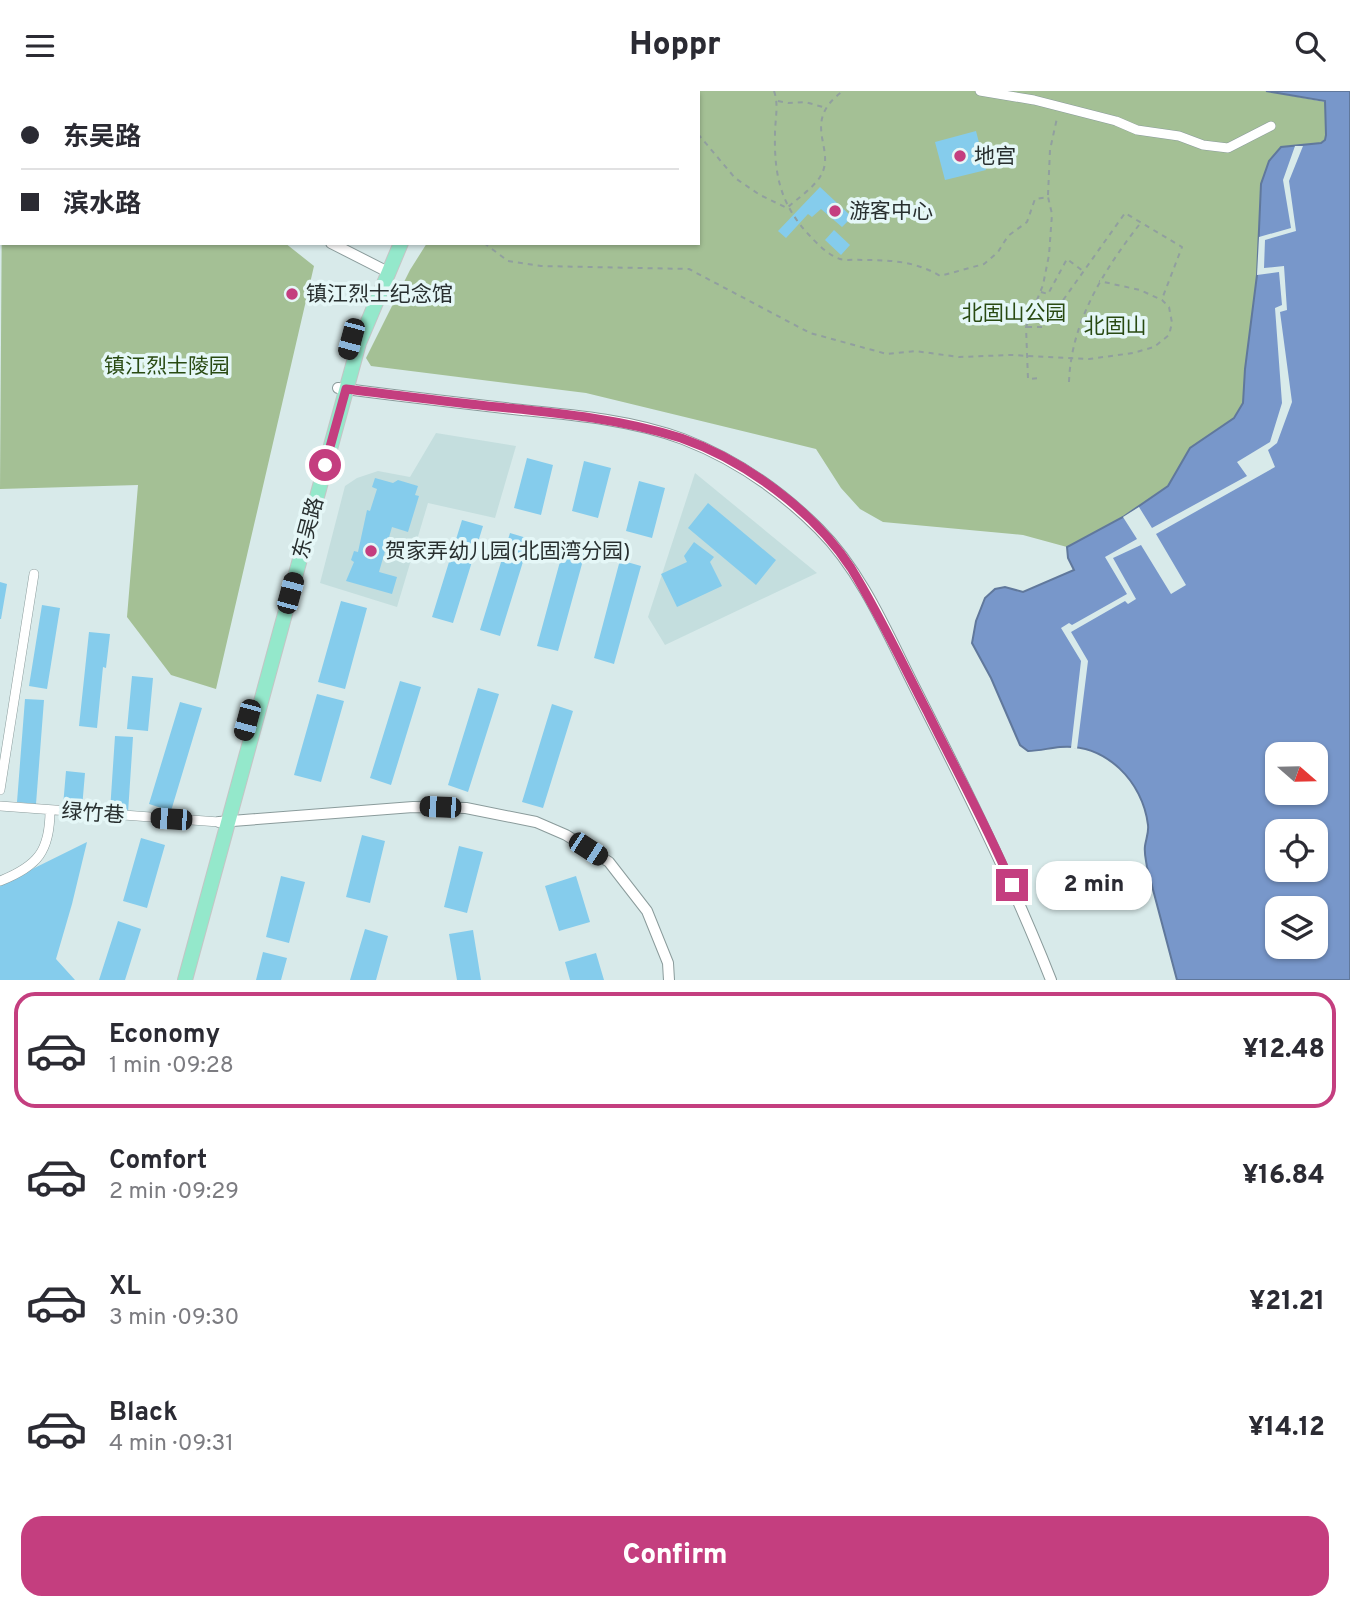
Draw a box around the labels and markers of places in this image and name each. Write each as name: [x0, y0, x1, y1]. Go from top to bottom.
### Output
place label: 地宫: [974, 144, 1016, 171]
marker: 地宫: [952, 148, 968, 164]
place label: 游客中心: [849, 199, 933, 226]
marker: 游客中心: [827, 203, 843, 219]
place label: 镇江烈士纪念馆: [306, 282, 453, 309]
marker: 镇江烈士纪念馆: [284, 286, 300, 302]
place label: 贺家弄幼儿园(北固湾分园): [385, 539, 630, 566]
marker: 贺家弄幼儿园(北固湾分园): [363, 543, 379, 559]

